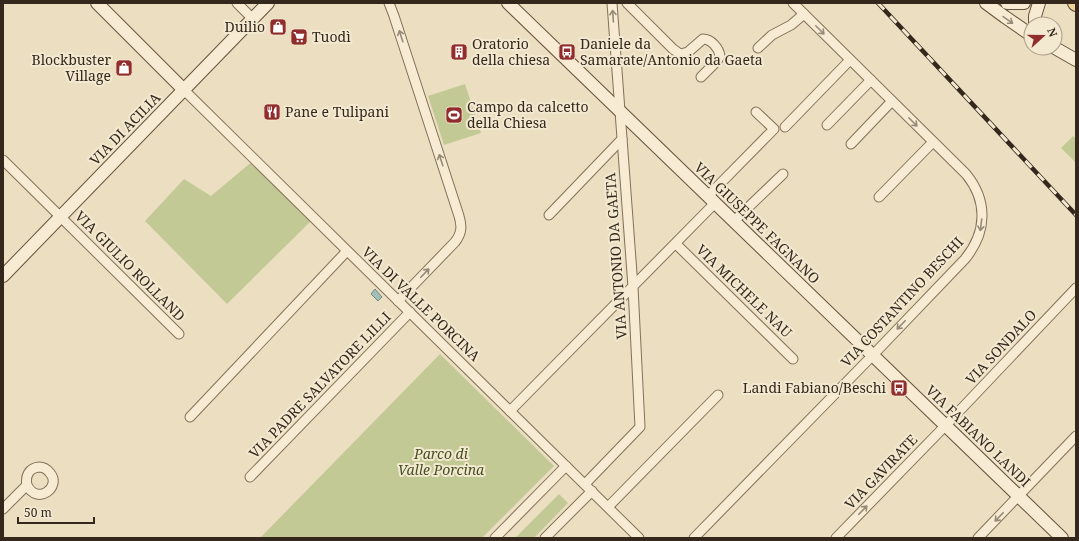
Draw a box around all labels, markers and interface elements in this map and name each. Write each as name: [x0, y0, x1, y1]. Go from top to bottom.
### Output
one-way arrow: [610, 10, 617, 23]
one-way arrow: [1002, 16, 1013, 24]
north arrow: [1023, 16, 1063, 56]
place label: Duilio: [225, 17, 265, 36]
shop icon: Duilio: [268, 17, 288, 37]
one-way arrow: [815, 25, 825, 35]
text: N: [1044, 26, 1061, 39]
supermarket icon: Tuodì: [289, 27, 309, 47]
place label: Tuodì: [312, 27, 351, 46]
one-way arrow: [397, 30, 404, 43]
place label: Oratorio della chiesa: [472, 34, 550, 69]
place label: Daniele da Samarate/Antonio da Gaeta: [580, 34, 763, 69]
building icon: Oratorio della chiesa: [449, 42, 469, 62]
bus stop icon: Daniele da Samarate/Antonio da Gaeta: [557, 42, 577, 62]
place label: Blockbuster Village: [32, 50, 111, 85]
shop icon: Blockbuster Village: [114, 58, 134, 78]
street label: VIA DI ACILIA: [85, 88, 164, 169]
place label: Campo da calcetto della Chiesa: [467, 97, 589, 132]
restaurant icon: Pane e Tulipani: [262, 102, 282, 122]
place label: Pane e Tulipani: [285, 102, 389, 121]
sports icon: Campo da calcetto della Chiesa: [444, 105, 464, 125]
one-way arrow: [908, 117, 918, 127]
one-way arrow: [437, 153, 444, 166]
street label: VIA GIUSEPPE FAGNANO: [691, 158, 824, 288]
street label: VIA ANTONIO DA GAETA: [600, 172, 631, 340]
street label: VIA GIULIO ROLLAND: [71, 206, 190, 325]
one-way arrow: [977, 218, 985, 231]
street label: VIA COSTANTINO BESCHI: [836, 232, 967, 371]
street label: VIA MICHELE NAU: [692, 240, 796, 341]
street label: VIA DI VALLE PORCINA: [358, 242, 485, 365]
one-way arrow: [421, 268, 430, 278]
street label: VIA SONDALO: [961, 305, 1040, 388]
street label: VIA PADRE SALVATORE LILLI: [244, 307, 395, 462]
one-way arrow: [896, 320, 906, 330]
place label: Landi Fabiano/Beschi: [743, 378, 887, 397]
bus stop icon: Landi Fabiano/Beschi: [889, 378, 909, 398]
street label: VIA FABIANO LANDI: [922, 381, 1035, 491]
street label: VIA GAVIRATE: [840, 430, 921, 513]
park label: Parco di Valle Porcina: [398, 444, 485, 479]
scale bar: [18, 499, 94, 525]
text: 50 m: [24, 504, 52, 521]
one-way arrow: [859, 505, 868, 515]
one-way arrow: [994, 512, 1003, 522]

